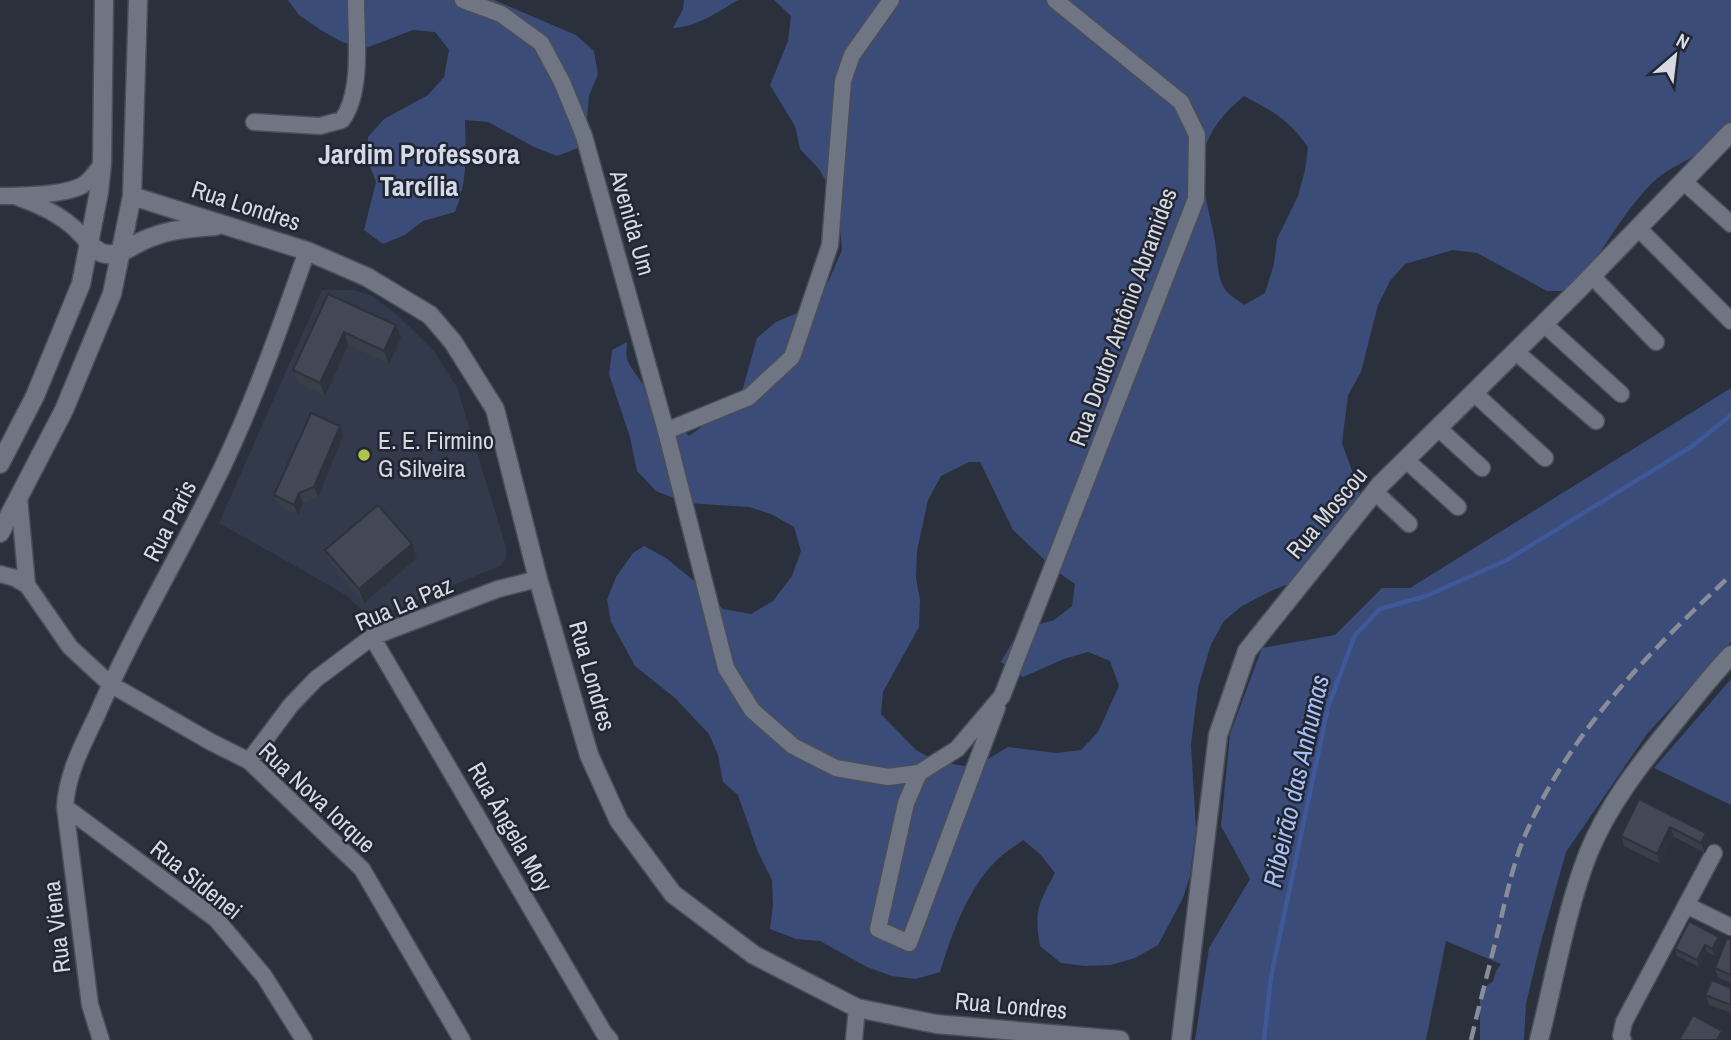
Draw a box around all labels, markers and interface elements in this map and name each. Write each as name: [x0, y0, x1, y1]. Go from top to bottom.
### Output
north arrow: [1640, 21, 1710, 91]
text: N: [1672, 27, 1694, 55]
district label: Jardim Professora Tarcília: [318, 135, 520, 205]
street label: Avenida Um: [602, 165, 663, 279]
street label: Rua Londres: [188, 172, 305, 238]
street label: Rua Doutor Antônio Abramides: [1060, 183, 1184, 450]
place label: E. E. Firmino G Silveira: [378, 424, 494, 484]
marker: E. E. Firmino G Silveira: [356, 447, 372, 463]
street label: Rua Moscou: [1278, 460, 1374, 565]
street label: Rua Paris: [135, 474, 203, 567]
street label: Rua La Paz: [350, 568, 457, 638]
street label: Rua Londres: [562, 617, 624, 734]
water label: Ribeirão das Anhumas: [1254, 671, 1337, 890]
street label: Rua Nova Iorque: [252, 735, 383, 860]
street label: Rua Ângela Moy: [461, 756, 561, 897]
street label: Rua Sidenei: [144, 832, 249, 926]
street label: Rua Viena: [34, 879, 78, 975]
street label: Rua Londres: [954, 984, 1069, 1026]

